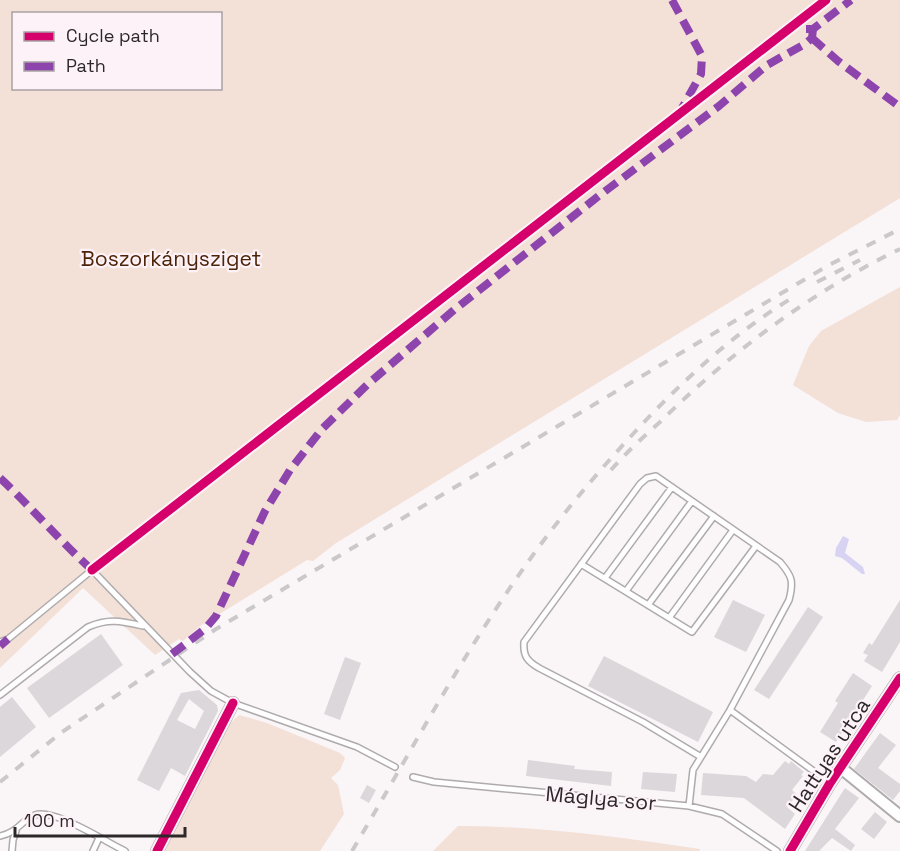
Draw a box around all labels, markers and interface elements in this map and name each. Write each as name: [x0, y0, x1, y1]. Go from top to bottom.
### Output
legend: [12, 12, 222, 90]
text: Cycle path: [66, 24, 160, 47]
text: Path: [66, 54, 106, 77]
park label: Boszorkánysziget: [81, 245, 261, 272]
street label: Hattyas utca: [782, 693, 876, 817]
street label: Máglya sor: [545, 780, 657, 816]
scale bar: [15, 800, 184, 838]
text: 100 m: [24, 809, 75, 832]

